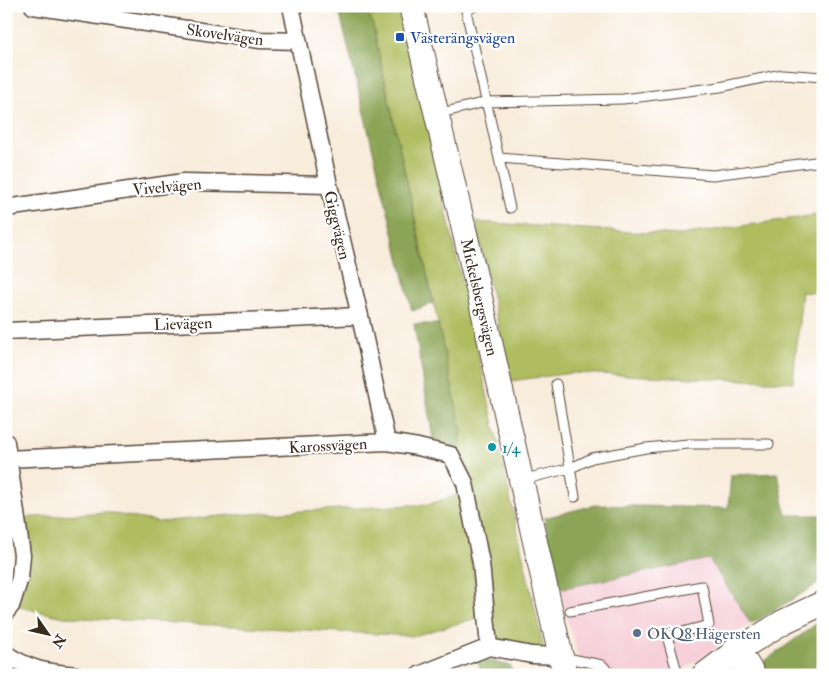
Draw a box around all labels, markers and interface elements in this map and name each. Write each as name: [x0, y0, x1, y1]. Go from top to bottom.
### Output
street label: Skovelvägen: [185, 20, 265, 50]
place label: Västerängsvägen: [410, 28, 515, 48]
marker: Västerängsvägen: [394, 31, 406, 43]
street label: Vivelvägen: [132, 174, 202, 200]
street label: Giggvägen: [319, 189, 355, 262]
street label: Mickelsbergsvägen: [456, 237, 502, 358]
street label: Lievägen: [153, 313, 213, 335]
street label: Karossvägen: [288, 434, 368, 458]
place label: 1/4: [502, 438, 521, 458]
marker: 1/4: [486, 441, 498, 453]
north arrow: [22, 608, 72, 658]
place label: OKQ8 Hägersten: [647, 624, 761, 644]
marker: OKQ8 Hägersten: [631, 627, 643, 639]
text: N: [48, 630, 69, 651]

